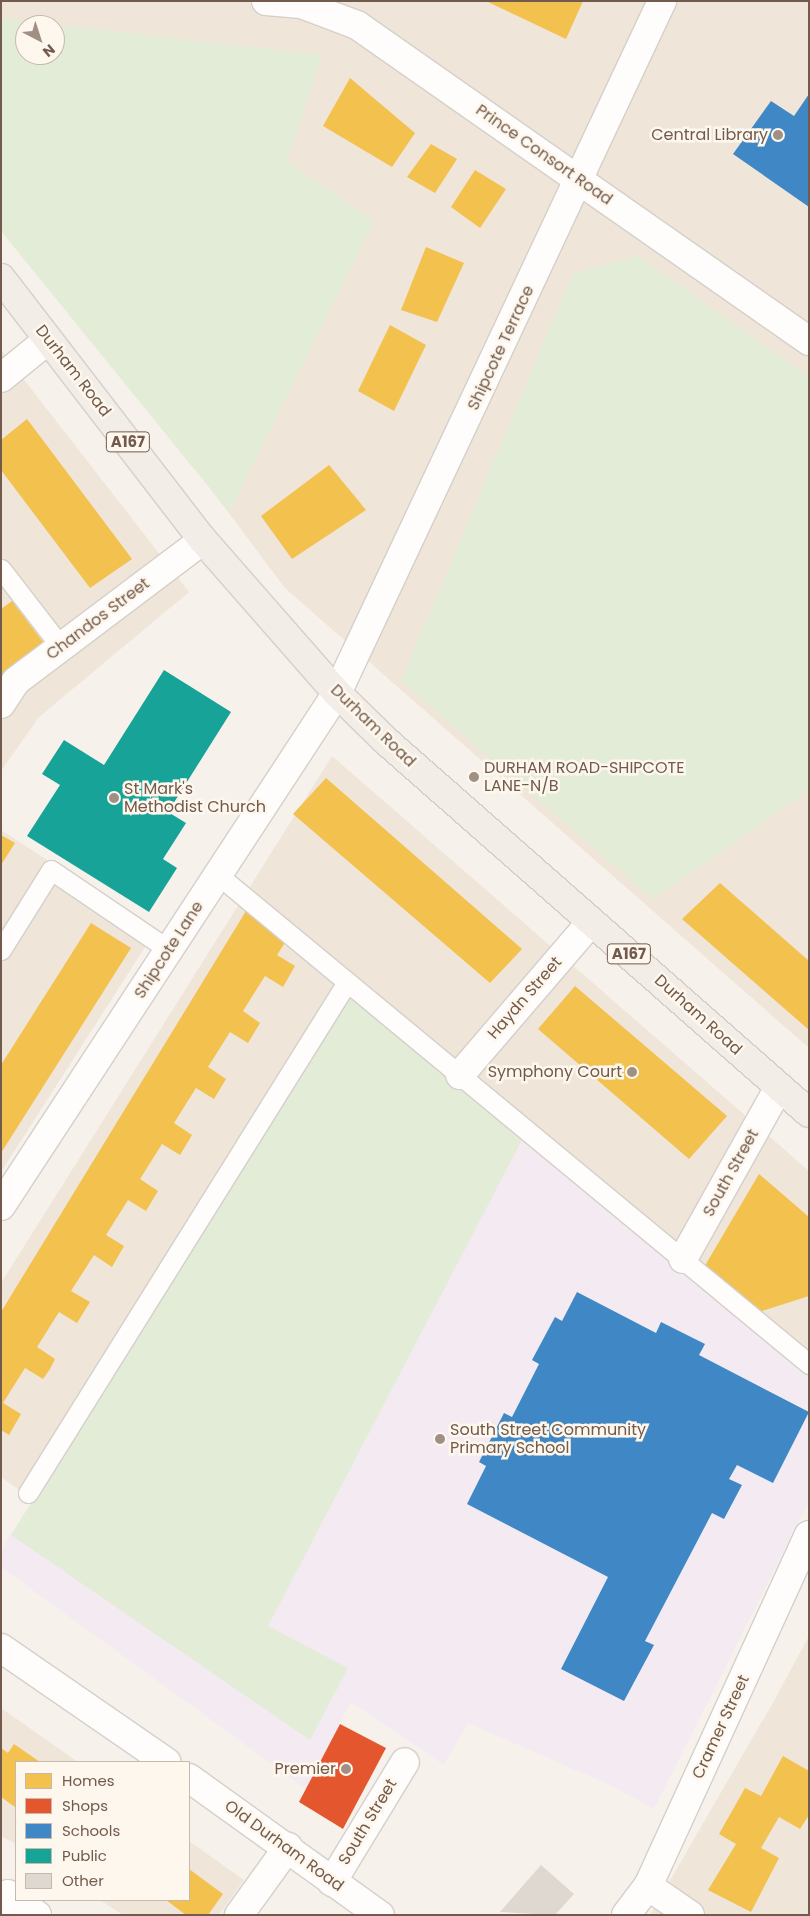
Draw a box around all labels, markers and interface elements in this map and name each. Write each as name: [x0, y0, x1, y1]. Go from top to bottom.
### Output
north arrow: [15, 15, 65, 65]
text: N: [39, 40, 59, 62]
street label: Prince Consort Road: [472, 101, 616, 209]
place label: Central Library: [651, 125, 768, 145]
marker: Central Library: [772, 129, 784, 141]
street label: Shipcote Terrace: [464, 283, 538, 413]
street label: Durham Road: [31, 321, 115, 421]
road number: A167: [106, 430, 150, 454]
street label: Chandos Street: [43, 574, 153, 664]
street label: Durham Road: [326, 681, 420, 771]
place label: DURHAM ROAD-SHIPCOTE LANE-N/B: [484, 758, 684, 796]
marker: DURHAM ROAD-SHIPCOTE LANE-N/B: [468, 771, 480, 783]
place label: St Mark's Methodist Church: [124, 779, 266, 817]
marker: St Mark's Methodist Church: [108, 792, 120, 804]
street label: Shipcote Lane: [130, 898, 208, 1002]
road number: A167: [606, 942, 652, 966]
street label: Haydn Street: [484, 953, 566, 1043]
street label: Durham Road: [650, 971, 746, 1059]
place label: Symphony Court: [488, 1062, 622, 1082]
marker: Symphony Court: [626, 1066, 638, 1078]
street label: South Street: [699, 1126, 763, 1220]
place label: South Street Community Primary School: [450, 1420, 646, 1458]
marker: South Street Community Primary School: [434, 1433, 446, 1445]
street label: Cramer Street: [689, 1672, 753, 1782]
place label: Premier: [275, 1759, 336, 1779]
legend: [15, 1761, 190, 1901]
marker: Premier: [340, 1763, 352, 1775]
text: Homes: [62, 1770, 115, 1791]
street label: South Street: [335, 1775, 401, 1869]
text: Shops: [62, 1795, 108, 1816]
street label: Old Durham Road: [221, 1796, 347, 1896]
text: Schools: [62, 1820, 120, 1841]
text: Public: [62, 1845, 107, 1866]
text: Other: [62, 1870, 104, 1891]

